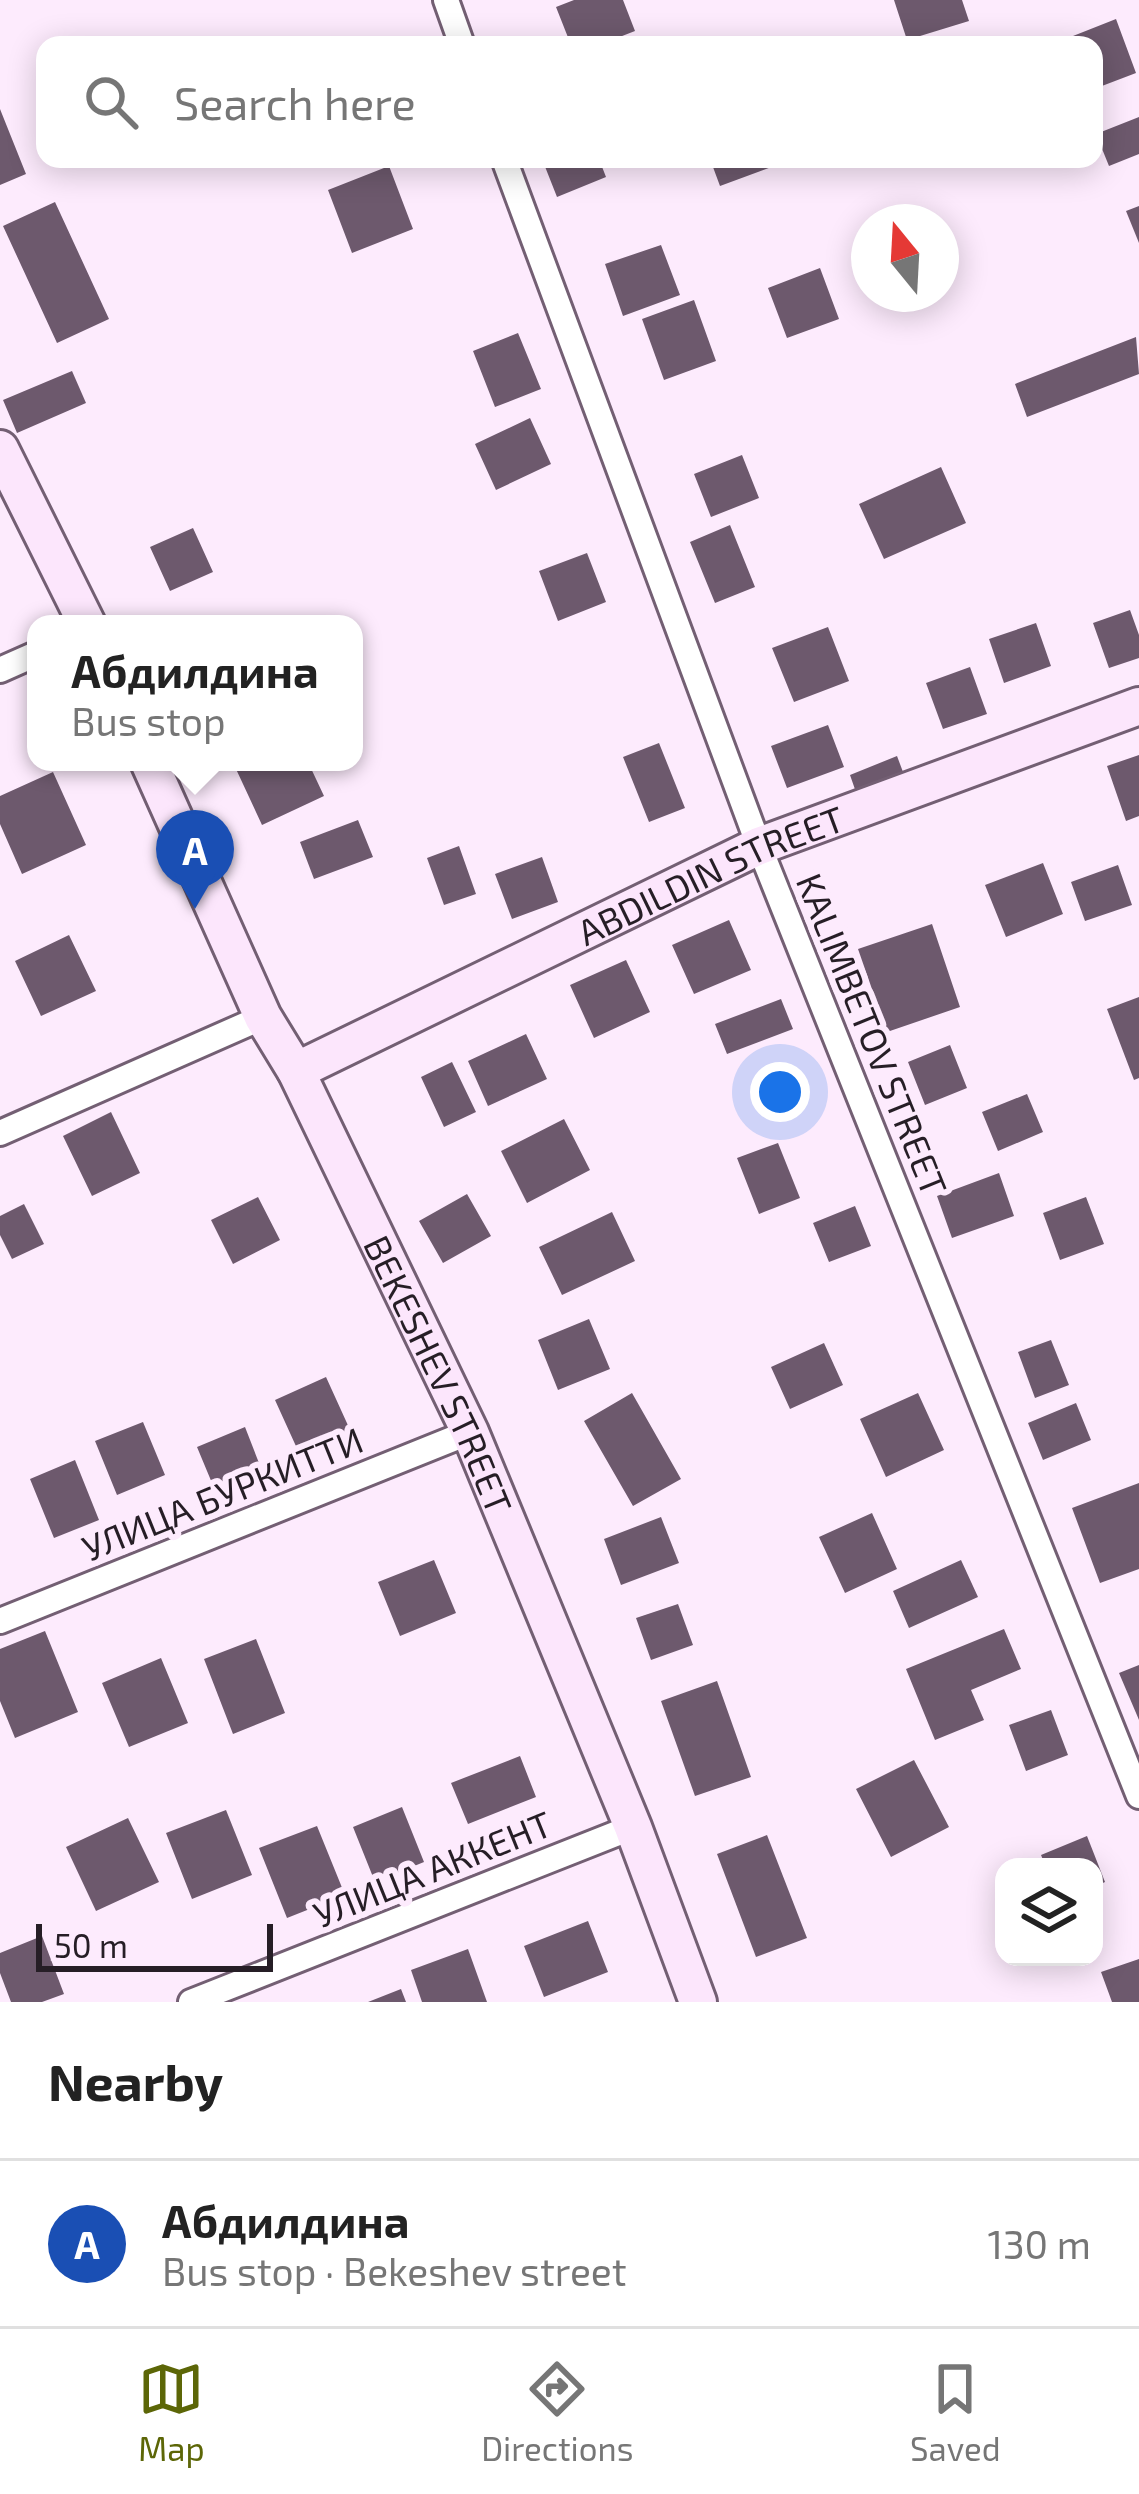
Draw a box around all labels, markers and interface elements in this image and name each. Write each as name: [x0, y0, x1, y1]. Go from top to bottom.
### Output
search box: [36, 36, 1103, 168]
icon: search: [78, 69, 144, 135]
text: Search here: [174, 75, 416, 129]
north arrow: [851, 204, 959, 312]
popup: [27, 615, 363, 771]
text: Абдилдина: [71, 643, 319, 697]
text: Bus stop: [71, 697, 226, 744]
street label: ABDILDIN STREET: [570, 795, 849, 953]
pin: A: [156, 810, 234, 909]
street label: KALIMBETOV STREET: [789, 867, 957, 1201]
your location: [750, 1062, 810, 1122]
street label: BEKESHEV STREET: [357, 1228, 523, 1519]
street label: УЛИЦА БУРКИТТИ: [76, 1417, 368, 1569]
street label: УЛИЦА АККЕНТ: [307, 1801, 557, 1935]
map controls: [995, 1858, 1103, 1966]
button: layers: [995, 1858, 1103, 1966]
scale bar: [36, 1918, 273, 1971]
text: 50 m: [54, 1925, 128, 1965]
text: Nearby: [48, 2050, 223, 2111]
text: Абдилдина: [162, 2193, 409, 2247]
text: A: [74, 2220, 100, 2267]
text: 130 m: [987, 2220, 1091, 2267]
text: Bus stop · Bekeshev street: [162, 2247, 627, 2294]
tab: Map: [138, 2356, 205, 2468]
tab: Directions: [481, 2356, 633, 2468]
tab: Saved: [910, 2356, 1001, 2468]

